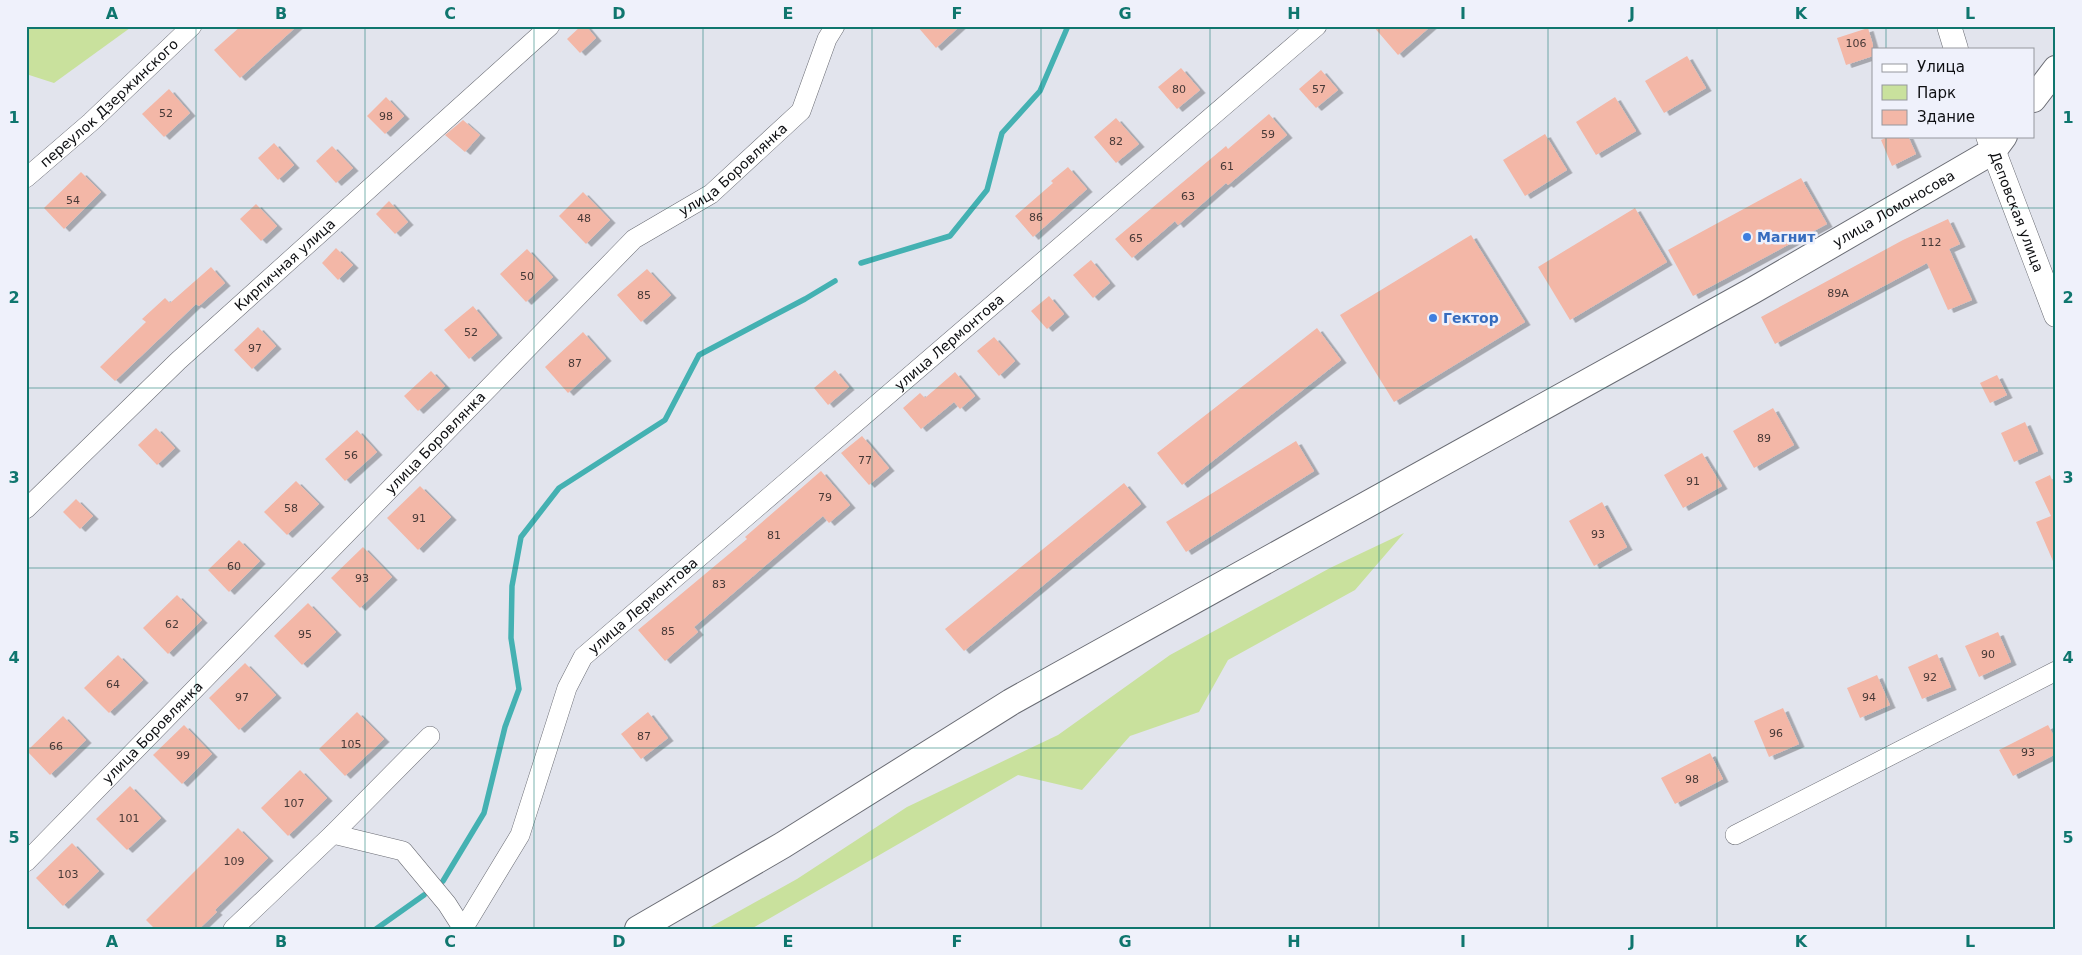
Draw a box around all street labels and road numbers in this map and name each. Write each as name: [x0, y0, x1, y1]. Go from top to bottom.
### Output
street label: переулок Дзержинского: [37, 36, 181, 170]
street label: улица Боровлянка: [676, 120, 790, 219]
street label: Деповская улица: [1987, 149, 2047, 274]
street label: улица Ломоносова: [1830, 167, 1957, 250]
street label: Кирпичная улица: [231, 215, 338, 314]
street label: улица Лермонтова: [891, 291, 1007, 394]
street label: улица Боровлянка: [382, 388, 489, 497]
street label: улица Лермонтова: [585, 554, 701, 657]
street label: улица Боровлянка: [99, 678, 206, 787]

